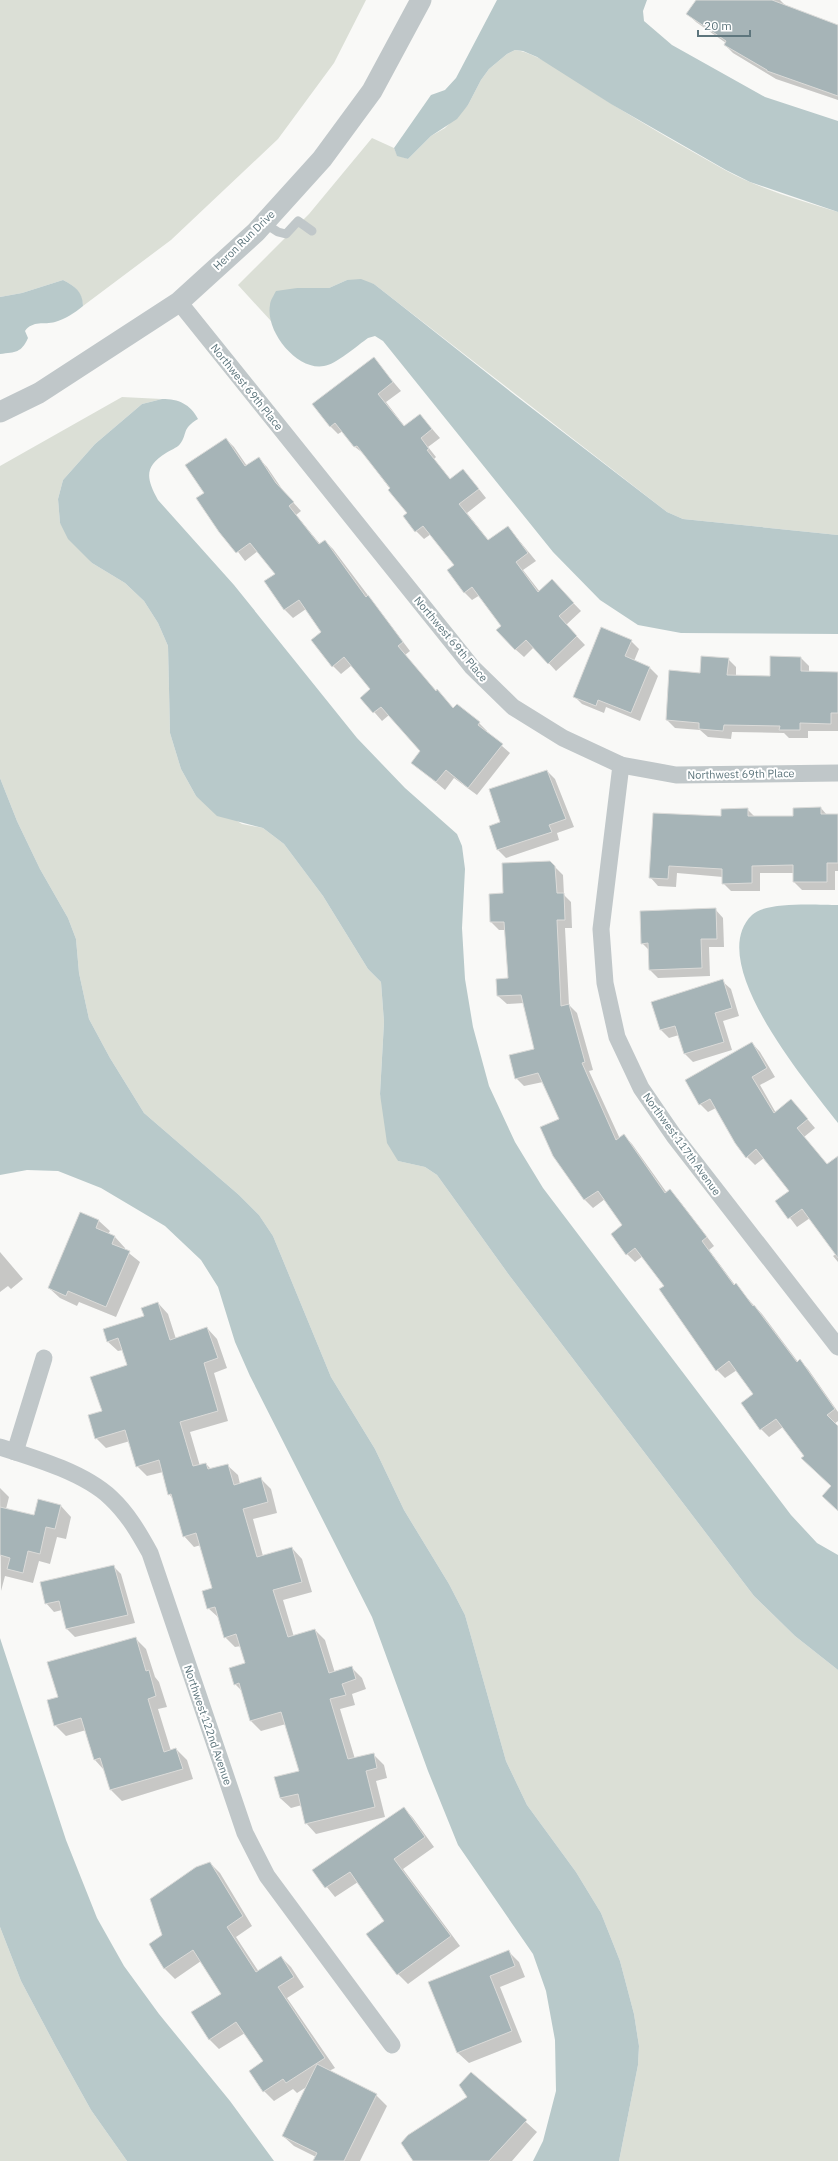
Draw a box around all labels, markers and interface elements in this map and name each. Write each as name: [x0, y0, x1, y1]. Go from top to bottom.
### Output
scale bar: [698, 12, 750, 38]
text: 20 m: [704, 18, 732, 33]
street label: Heron Run Drive: [210, 207, 278, 273]
street label: Northwest 69th Place: [208, 341, 286, 433]
street label: Northwest 69th Place: [411, 593, 491, 685]
street label: Northwest 69th Place: [687, 766, 795, 782]
street label: Northwest 117th Avenue: [640, 1090, 724, 1198]
street label: Northwest 122nd Avenue: [181, 1663, 235, 1787]

